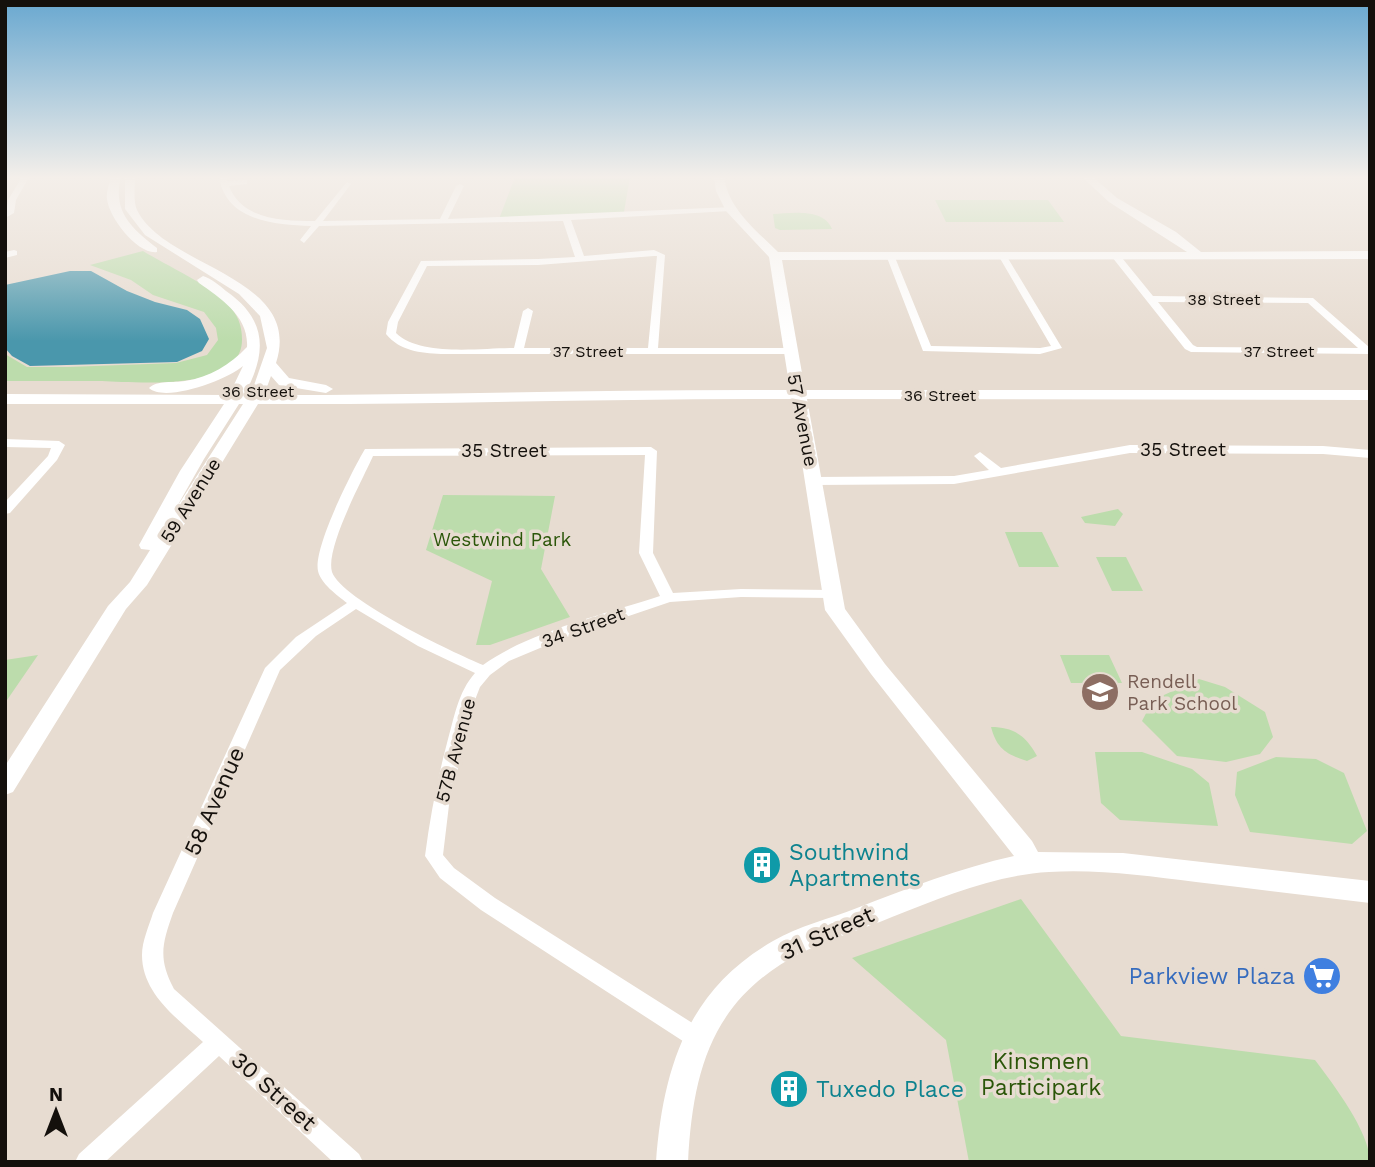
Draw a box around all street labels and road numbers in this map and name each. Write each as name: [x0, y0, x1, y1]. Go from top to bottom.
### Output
street label: 38 Street: [1188, 290, 1261, 309]
street label: 37 Street: [553, 342, 624, 361]
street label: 37 Street: [1244, 342, 1315, 361]
street label: 57 Avenue: [782, 372, 823, 468]
street label: 36 Street: [222, 382, 295, 401]
street label: 36 Street: [904, 386, 977, 405]
street label: 35 Street: [1140, 438, 1226, 461]
street label: 35 Street: [461, 439, 547, 462]
street label: 59 Avenue: [155, 454, 226, 547]
street label: 34 Street: [539, 602, 628, 653]
street label: 57B Avenue: [431, 695, 480, 805]
street label: 58 Avenue: [179, 743, 250, 860]
street label: 31 Street: [776, 901, 878, 966]
street label: 30 Street: [226, 1046, 322, 1137]

